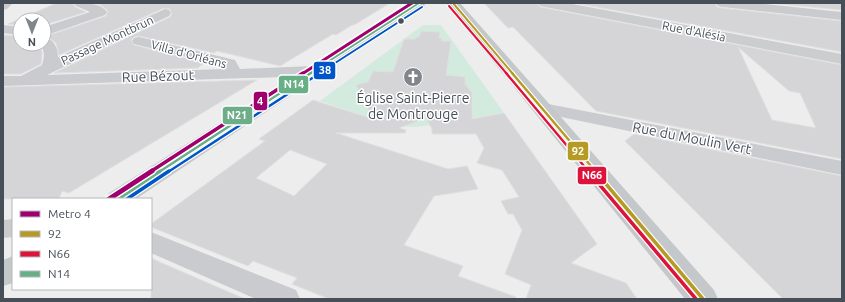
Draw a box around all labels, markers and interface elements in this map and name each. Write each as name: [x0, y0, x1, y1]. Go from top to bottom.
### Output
north arrow: [12, 12, 52, 52]
street label: Passage Montbrun: [59, 13, 155, 67]
unlabelled marker: [396, 16, 406, 26]
street label: Rue d'Alésia: [661, 18, 727, 44]
text: N: [28, 36, 36, 48]
street label: Villa d'Orléans: [150, 38, 228, 70]
line badge: 38: [313, 61, 336, 80]
text: 38: [319, 64, 331, 76]
church icon: Église Saint-Pierre de Montrouge: [402, 66, 424, 88]
street label: Rue Bézout: [122, 67, 195, 85]
line badge: N14: [278, 75, 309, 94]
text: N14: [284, 78, 304, 90]
place label: Église Saint-Pierre de Montrouge: [357, 89, 469, 122]
line badge: 4: [253, 91, 268, 111]
text: 4: [257, 95, 263, 107]
line badge: N21: [222, 106, 253, 125]
text: N21: [227, 109, 247, 121]
street label: Rue du Moulin Vert: [631, 119, 753, 157]
line badge: 92: [567, 141, 589, 161]
text: 92: [572, 145, 584, 157]
line badge: N66: [577, 166, 607, 185]
text: N66: [582, 169, 602, 181]
legend: [12, 198, 152, 290]
text: Metro 4: [48, 207, 91, 220]
text: 92: [48, 227, 62, 240]
text: N66: [48, 247, 70, 260]
text: N14: [48, 267, 70, 280]

